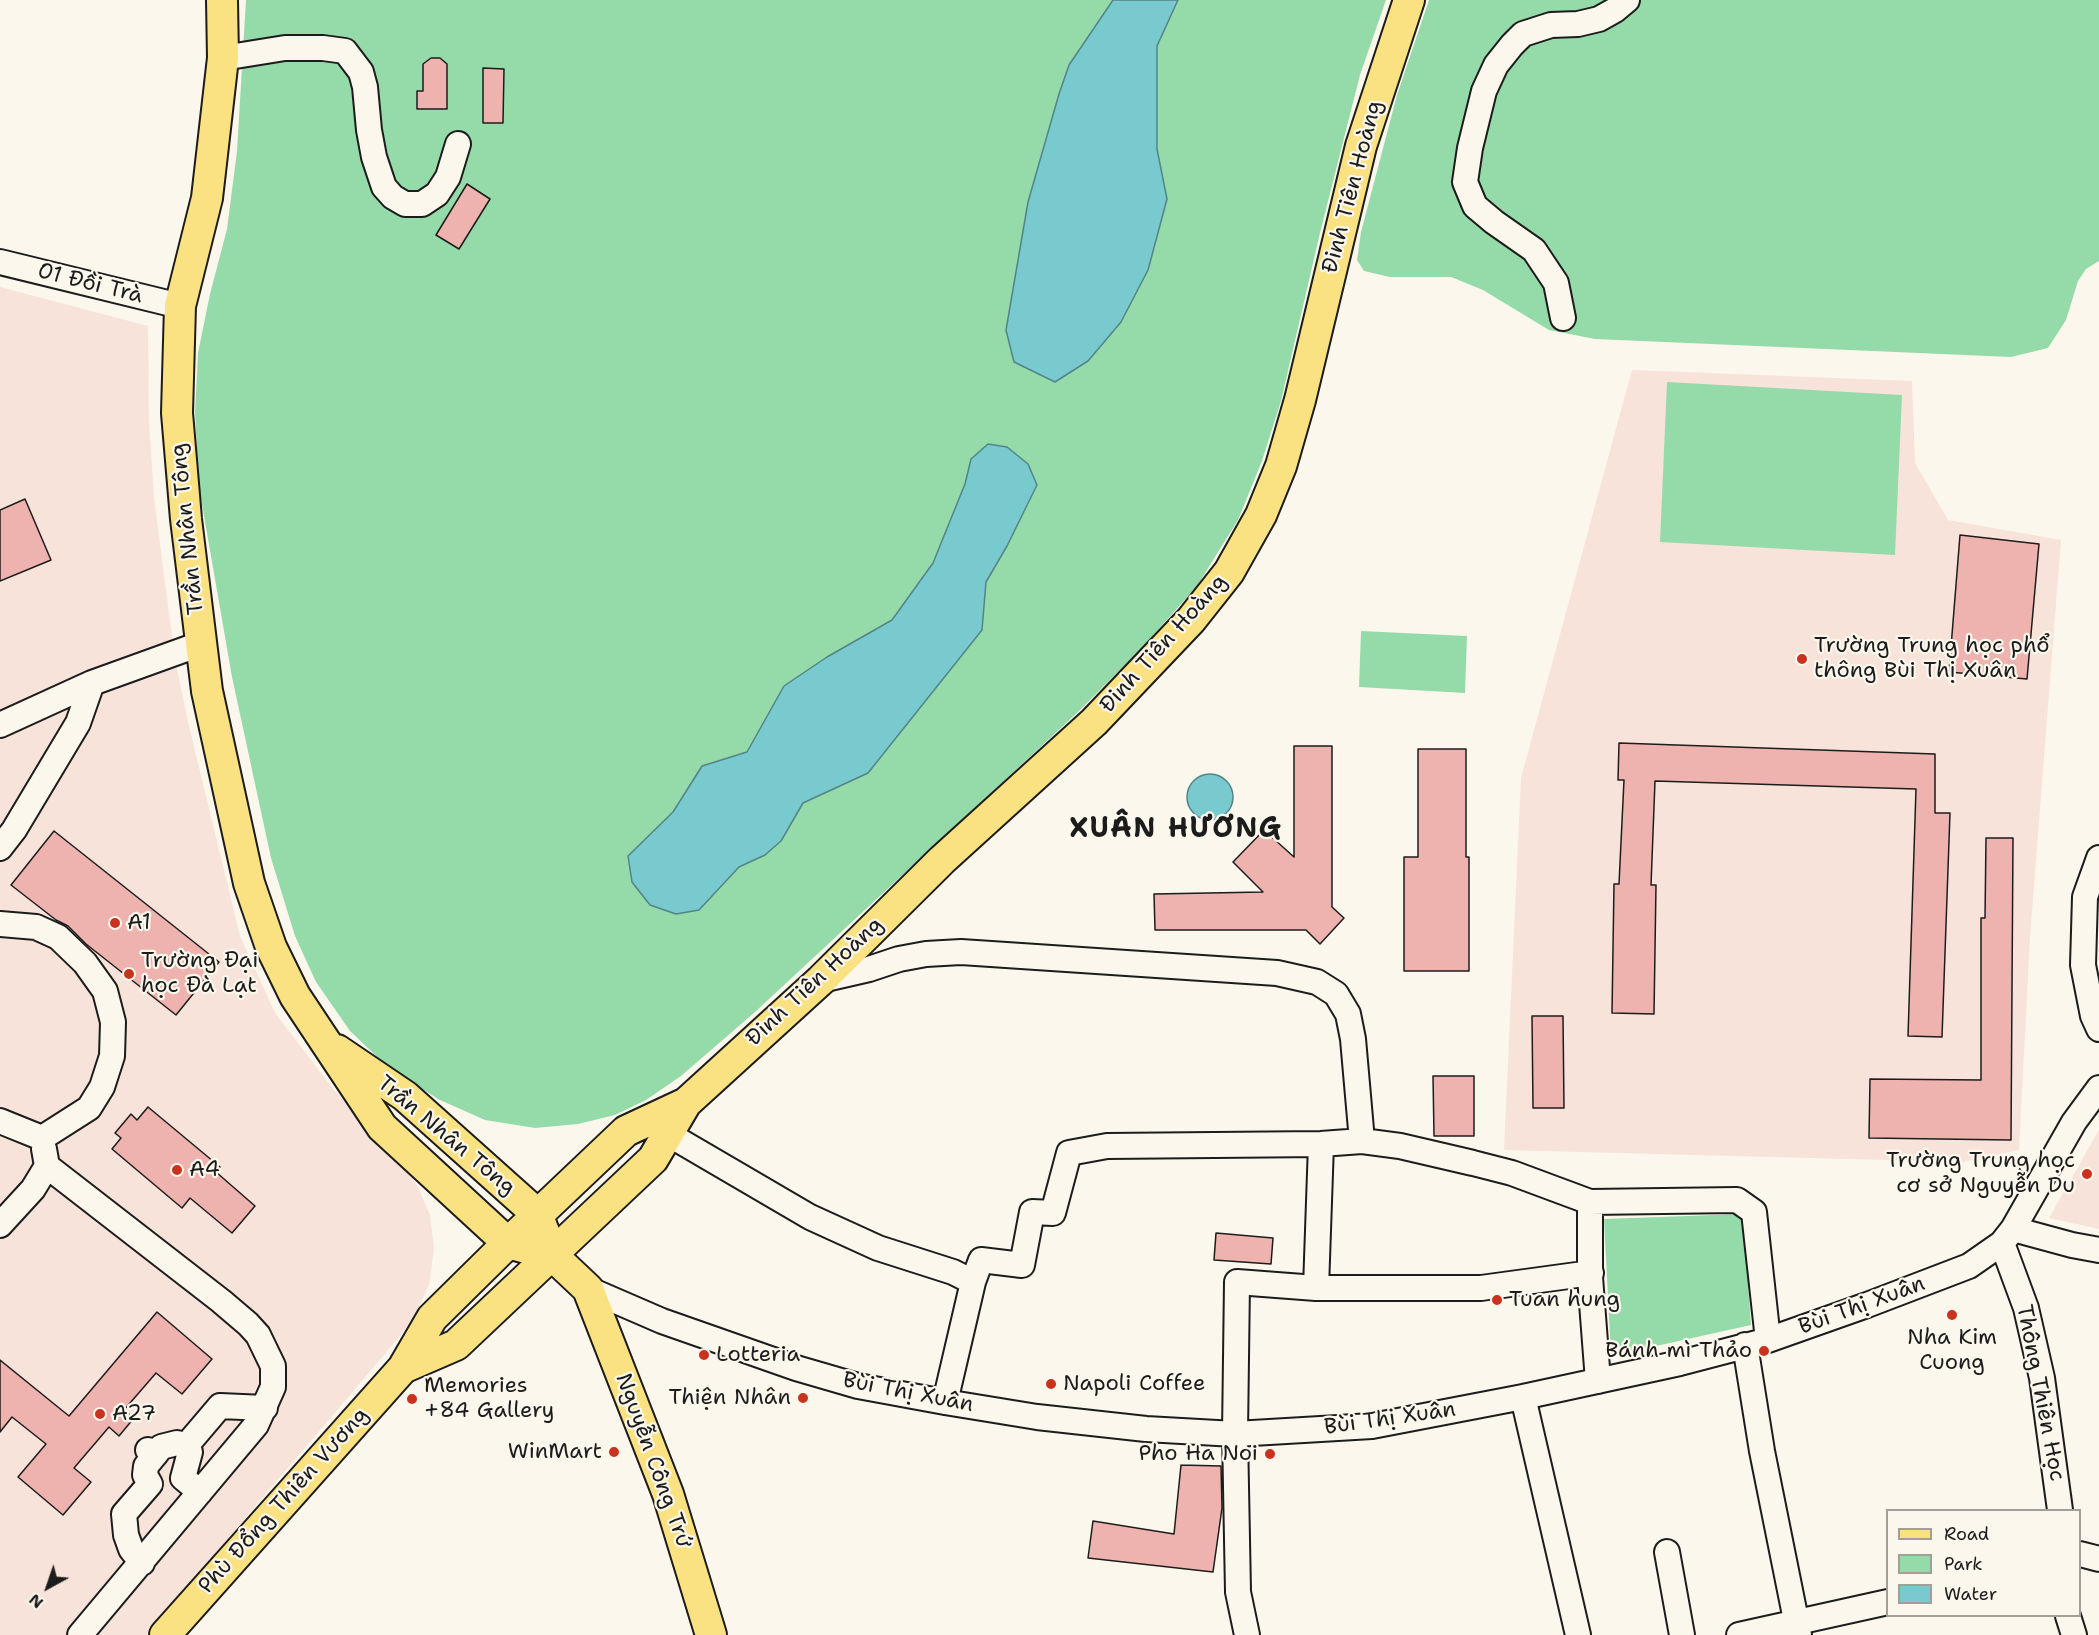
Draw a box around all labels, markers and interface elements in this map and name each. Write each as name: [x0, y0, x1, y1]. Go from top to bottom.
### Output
street label: Đinh Tiên Hoàng: [1317, 98, 1389, 276]
street label: 01 Đồi Trà: [35, 258, 145, 310]
street label: Trần Nhân Tông: [166, 442, 210, 616]
street label: Đinh Tiên Hoàng: [1095, 569, 1233, 719]
place label: Trường Trung học phổ thông Bùi Thị Xuân: [1814, 633, 2050, 684]
marker: Trường Trung học phổ thông Bùi Thị Xuân: [1795, 652, 1809, 666]
district label: XUÂN HƯƠNG: [1069, 813, 1283, 847]
place label: A1: [127, 910, 151, 936]
street label: Đinh Tiên Hoàng: [741, 912, 889, 1052]
marker: A1: [108, 916, 122, 930]
place label: Trường Đại học Đà Lạt: [141, 948, 258, 999]
marker: Trường Đại học Đà Lạt: [122, 967, 136, 981]
street label: Trần Nhân Tông: [371, 1070, 521, 1202]
place label: Trường Trung học cơ sở Nguyễn Du: [1886, 1148, 2075, 1200]
place label: A4: [189, 1157, 220, 1183]
marker: A4: [170, 1163, 184, 1177]
marker: Trường Trung học cơ sở Nguyễn Du: [2080, 1167, 2094, 1181]
street label: Bùi Thị Xuân: [1795, 1271, 1929, 1341]
place label: Tuan hung: [1509, 1287, 1620, 1313]
marker: Tuan hung: [1490, 1293, 1504, 1307]
street label: Thông Thiên Học: [2010, 1303, 2070, 1483]
marker: Nha Kim Cuong: [1945, 1308, 1959, 1322]
place label: Nha Kim Cuong: [1907, 1325, 1997, 1376]
place label: Bánh mì Thảo: [1605, 1338, 1752, 1364]
place label: Lotteria: [716, 1342, 800, 1368]
marker: Bánh mì Thảo: [1757, 1344, 1771, 1358]
marker: Lotteria: [697, 1348, 711, 1362]
street label: Bùi Thị Xuân: [841, 1367, 975, 1419]
street label: Nguyễn Công Trứ: [609, 1370, 697, 1552]
place label: Napoli Coffee: [1063, 1371, 1205, 1397]
place label: Memories +84 Gallery: [424, 1373, 554, 1424]
marker: Napoli Coffee: [1044, 1377, 1058, 1391]
place label: Thiện Nhân: [668, 1385, 791, 1411]
marker: Thiện Nhân: [796, 1391, 810, 1405]
marker: Memories +84 Gallery: [405, 1392, 419, 1406]
street label: Bùi Thị Xuân: [1323, 1397, 1457, 1441]
place label: A27: [112, 1401, 156, 1427]
street label: Phù Đổng Thiên Vương: [193, 1403, 375, 1599]
marker: A27: [93, 1407, 107, 1421]
place label: WinMart: [508, 1439, 602, 1465]
place label: Pho Ha Noi: [1139, 1441, 1258, 1467]
marker: WinMart: [607, 1445, 621, 1459]
marker: Pho Ha Noi: [1263, 1447, 1277, 1461]
legend: [1886, 1509, 2081, 1617]
text: Road: [1944, 1522, 1989, 1546]
text: Park: [1944, 1552, 1983, 1576]
north arrow: [18, 1557, 78, 1617]
text: Water: [1944, 1582, 1997, 1606]
text: N: [24, 1589, 48, 1613]

